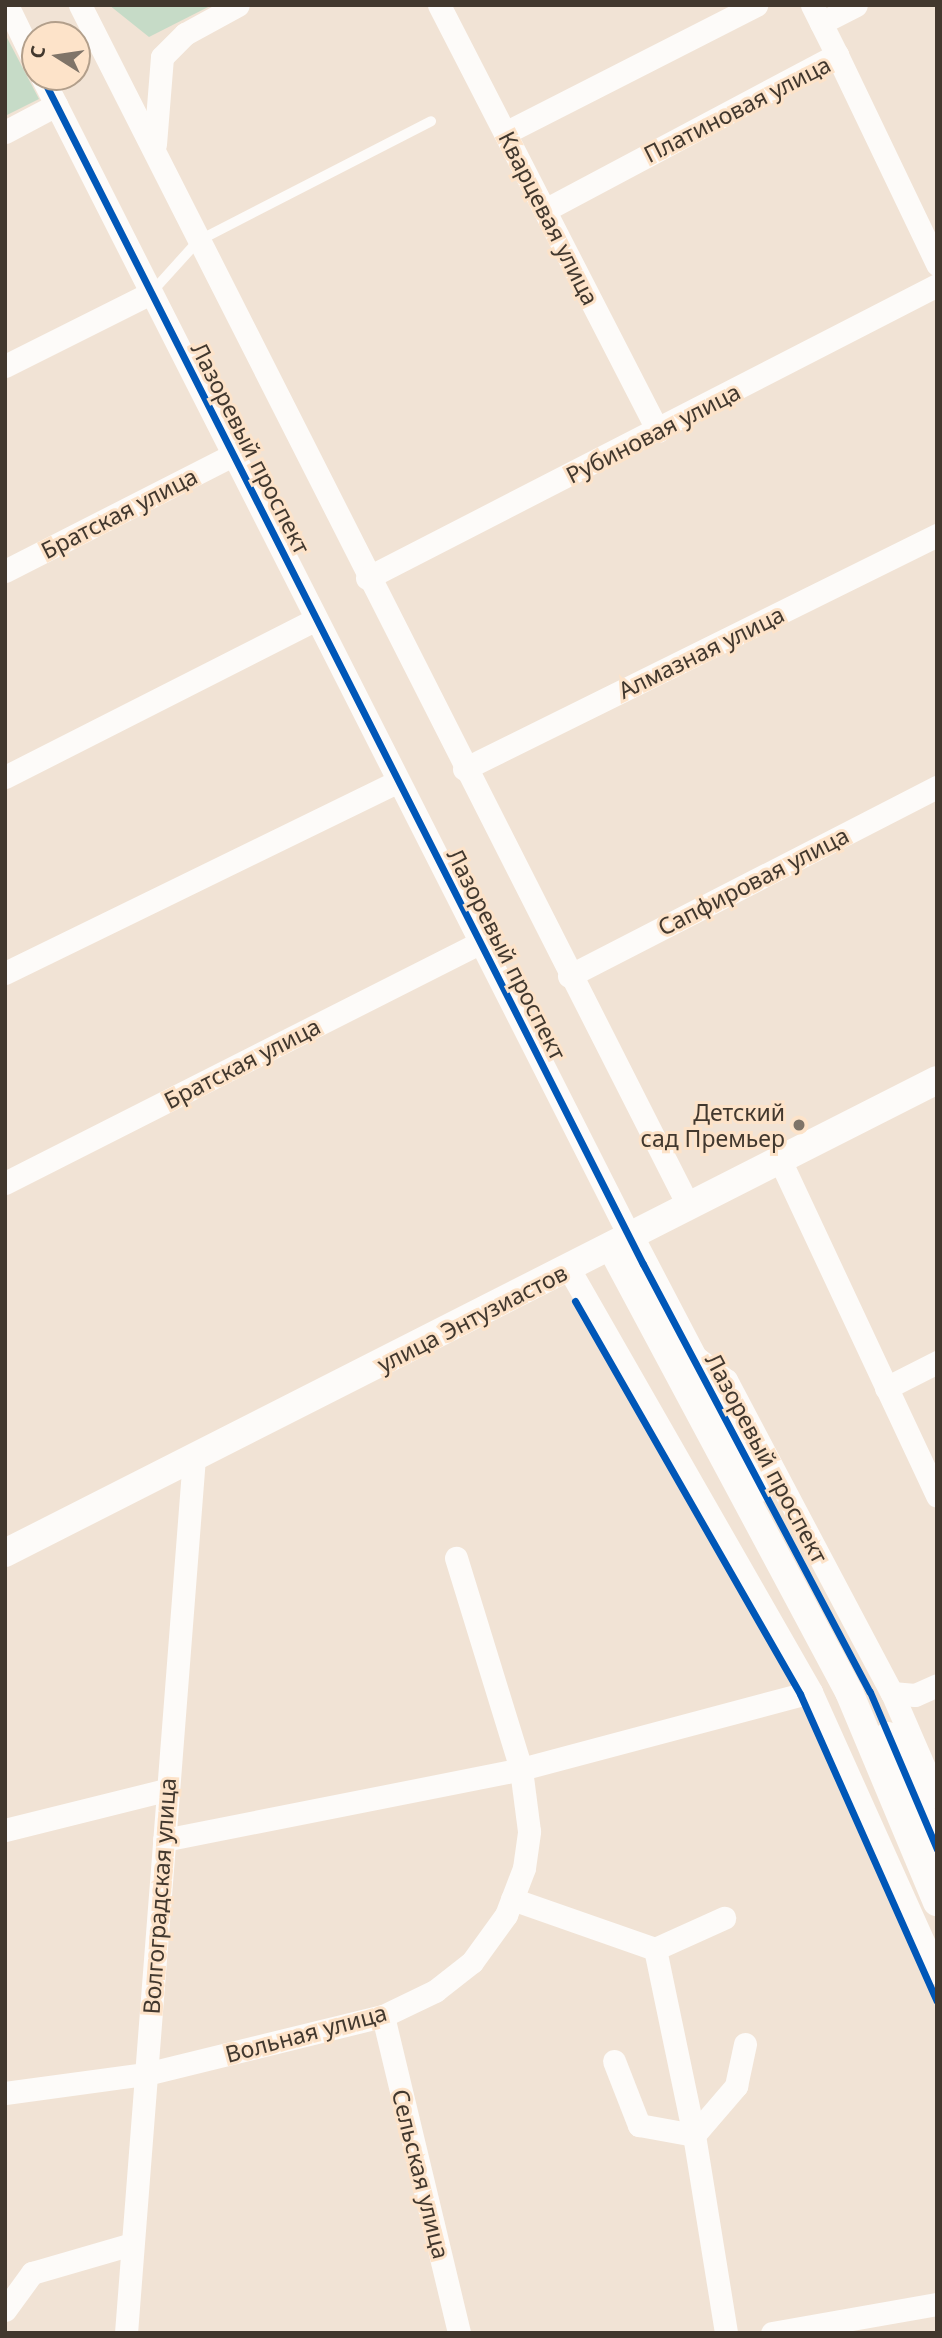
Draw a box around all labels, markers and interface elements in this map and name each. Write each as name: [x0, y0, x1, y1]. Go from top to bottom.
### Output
north arrow: [21, 21, 91, 91]
text: С: [23, 43, 51, 61]
street label: Платиновая улица: [639, 50, 835, 168]
street label: Кварцевая улица: [493, 127, 605, 309]
street label: Лазоревый проспект: [186, 338, 316, 558]
street label: Рубиновая улица: [561, 377, 745, 489]
street label: Братская улица: [36, 462, 202, 564]
street label: Алмазная улица: [614, 600, 788, 704]
street label: Сапфировая улица: [653, 821, 853, 941]
street label: Лазоревый проспект: [442, 844, 572, 1064]
street label: Братская улица: [159, 1012, 325, 1114]
place label: Детский сад Премьер: [641, 1098, 785, 1152]
marker: Детский сад Премьер: [791, 1117, 807, 1133]
street label: улица Энтузиастов: [372, 1258, 572, 1378]
street label: Лазоревый проспект: [700, 1348, 834, 1568]
street label: Волгоградская улица: [137, 1777, 181, 2015]
street label: Вольная улица: [222, 1998, 390, 2068]
street label: Сельская улица: [387, 2086, 455, 2262]

